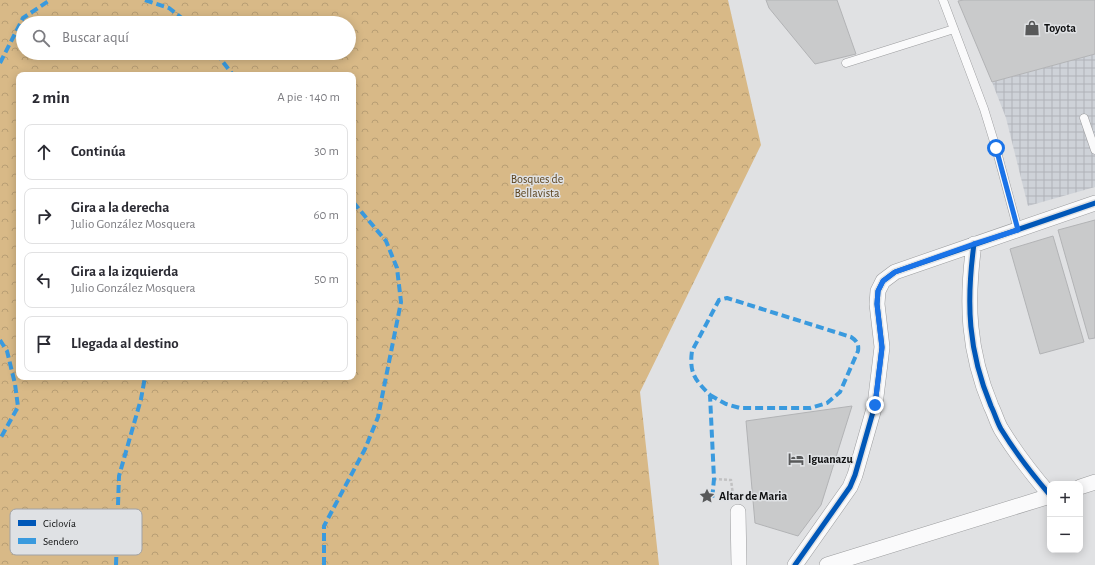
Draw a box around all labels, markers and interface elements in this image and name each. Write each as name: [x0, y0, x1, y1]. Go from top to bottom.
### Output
search box: [16, 16, 356, 60]
shop icon: Toyota: [1023, 19, 1041, 37]
place label: Toyota: [1044, 22, 1076, 35]
icon: search: [30, 27, 52, 49]
text: Buscar aquí: [62, 30, 129, 45]
text: 2 min: [32, 89, 70, 106]
text: A pie · 140 m: [277, 91, 340, 104]
route start: [987, 139, 1005, 157]
icon: ahead: [33, 141, 55, 163]
text: Continúa: [71, 144, 126, 159]
text: 30 m: [314, 145, 339, 158]
park label: Bosques de Bellavista: [511, 173, 563, 199]
text: Gira a la derecha: [71, 200, 170, 215]
icon: right: [33, 205, 55, 227]
text: 60 m: [313, 209, 339, 222]
text: Julio González Mosquera: [71, 218, 196, 231]
text: Gira a la izquierda: [71, 264, 178, 279]
icon: left: [33, 269, 55, 291]
text: 50 m: [314, 273, 339, 286]
text: Julio González Mosquera: [71, 282, 196, 295]
icon: arrive: [33, 333, 55, 355]
text: Llegada al destino: [71, 336, 179, 351]
route end: [866, 396, 884, 414]
hotel icon: Iguanazu: [787, 450, 805, 468]
place label: Iguanazu: [808, 453, 853, 465]
map controls: [1047, 481, 1083, 553]
button: +: [1047, 481, 1083, 517]
place icon: Altar de Maria: [698, 487, 716, 505]
place label: Altar de Maria: [719, 490, 787, 502]
legend: [10, 509, 142, 555]
button: −: [1047, 517, 1083, 553]
text: Ciclovía: [43, 518, 76, 529]
text: Sendero: [43, 536, 78, 547]

